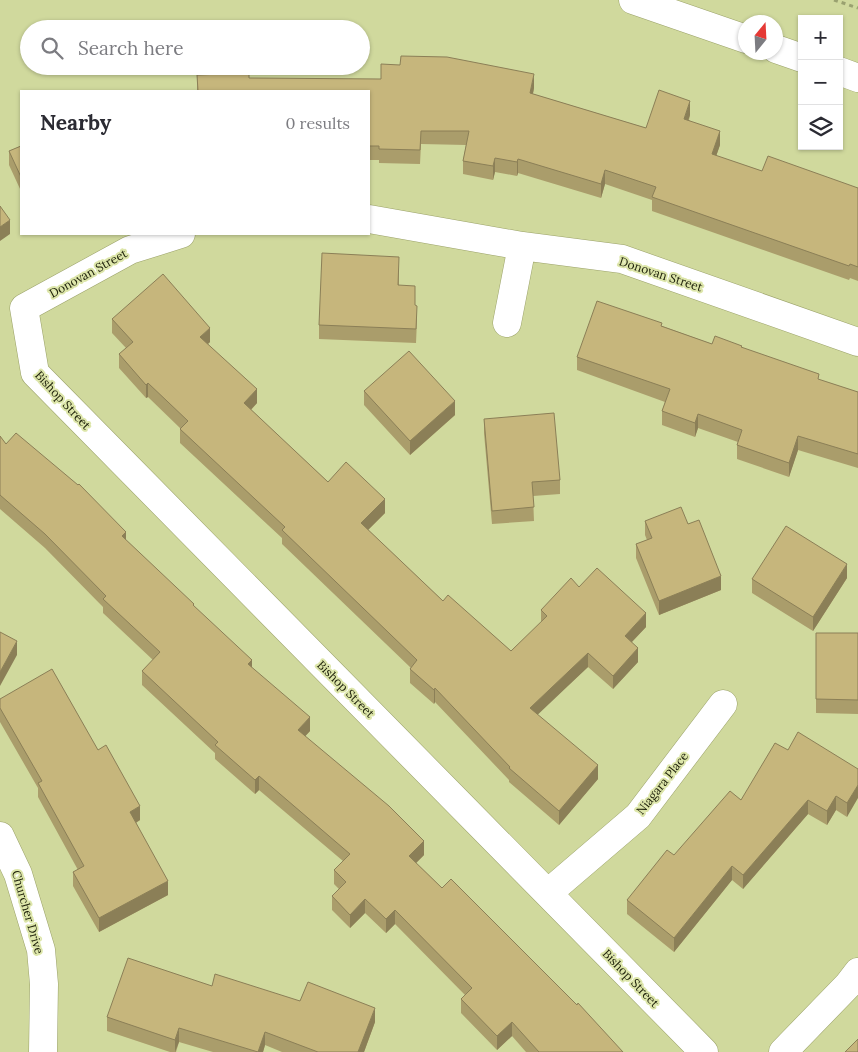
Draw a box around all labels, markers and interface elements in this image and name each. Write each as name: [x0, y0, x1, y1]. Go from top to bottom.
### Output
north arrow: [738, 15, 783, 60]
map controls: [798, 15, 843, 150]
button: +: [798, 15, 843, 60]
search box: [20, 20, 370, 75]
icon: search: [38, 34, 66, 62]
text: Search here: [78, 36, 184, 60]
button: −: [798, 60, 843, 105]
button: layers: [798, 105, 843, 150]
text: Nearby: [40, 109, 111, 136]
text: 0 results: [285, 113, 350, 133]
street label: Donovan Street: [46, 245, 130, 301]
street label: Donovan Street: [617, 253, 705, 295]
street label: Bishop Street: [32, 368, 94, 433]
street label: Bishop Street: [314, 657, 378, 721]
street label: Niagara Place: [633, 748, 691, 817]
street label: Churcher Drive: [9, 868, 47, 956]
street label: Bishop Street: [600, 946, 663, 1010]

